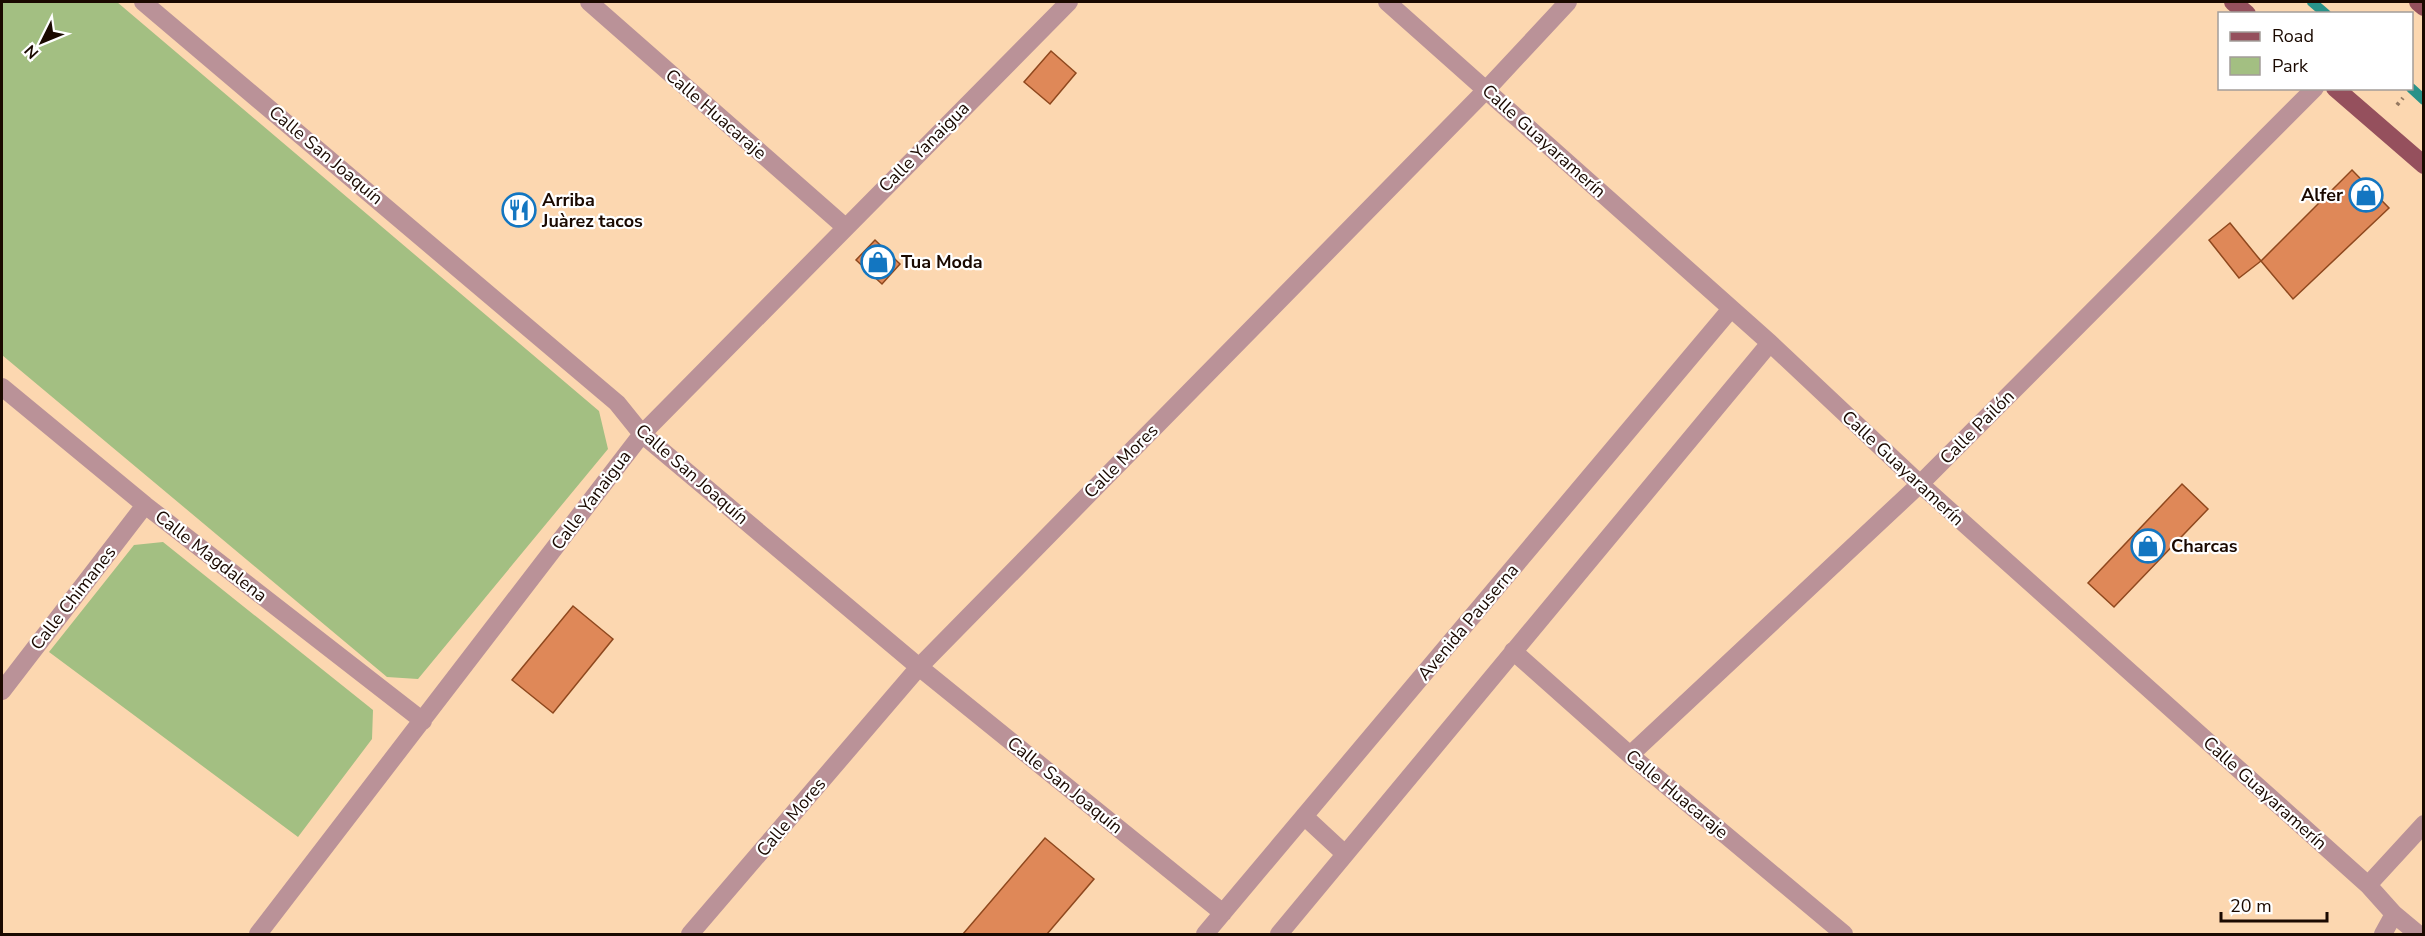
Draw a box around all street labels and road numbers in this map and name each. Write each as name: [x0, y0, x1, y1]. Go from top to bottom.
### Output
street label: Calle Huacaraje: [660, 63, 772, 165]
street label: Calle Guayaramerín: [1477, 79, 1611, 203]
street label: Calle Yanaigua: [873, 96, 975, 198]
street label: Calle San Joaquín: [264, 100, 388, 210]
street label: Calle Pailón: [1934, 384, 2020, 470]
street label: Calle Guayaramerín: [1837, 405, 1969, 531]
street label: Calle San Joaquín: [631, 418, 753, 530]
street label: Calle Mores: [1079, 419, 1163, 503]
street label: Calle Yanaigua: [546, 445, 636, 555]
street label: Calle Magdalena: [150, 505, 272, 607]
street label: Calle Chimanes: [25, 541, 121, 655]
street label: Avenida Pauserna: [1412, 559, 1524, 685]
street label: Calle San Joaquín: [1002, 731, 1128, 839]
street label: Calle Guayaramerín: [2198, 731, 2332, 855]
street label: Calle Huacaraje: [1621, 744, 1733, 844]
street label: Calle Mores: [751, 772, 831, 862]

